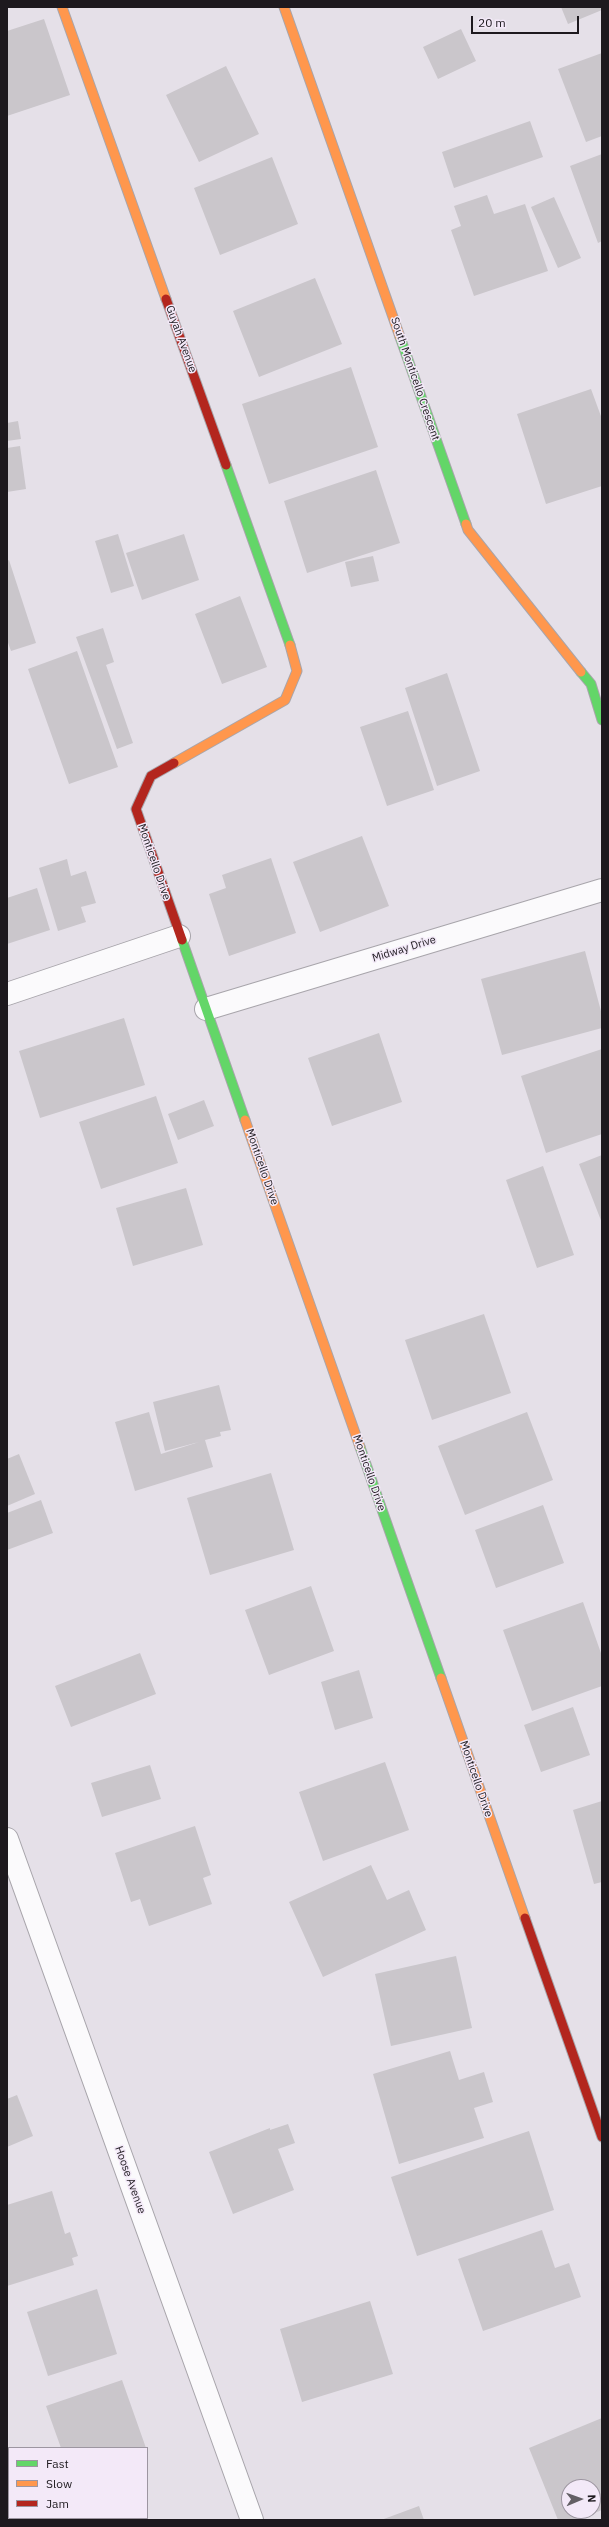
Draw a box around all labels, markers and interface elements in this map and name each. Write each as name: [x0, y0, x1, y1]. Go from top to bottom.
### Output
scale bar: [473, 8, 581, 34]
text: 20 m: [478, 15, 506, 30]
street label: Guyah Avenue: [163, 304, 199, 374]
street label: South Monticello Crescent: [388, 316, 442, 442]
street label: Monticello Drive: [135, 822, 173, 902]
street label: Midway Drive: [371, 933, 437, 965]
street label: Monticello Drive: [243, 1127, 281, 1207]
street label: Monticello Drive: [350, 1433, 388, 1513]
street label: Monticello Drive: [457, 1739, 495, 1819]
street label: Hoose Avenue: [112, 2144, 148, 2216]
legend: [8, 2447, 148, 2519]
text: Fast: [46, 2456, 69, 2471]
text: Slow: [46, 2476, 72, 2491]
north arrow: [561, 2479, 601, 2519]
text: N: [585, 2494, 599, 2503]
text: Jam: [46, 2496, 69, 2511]

